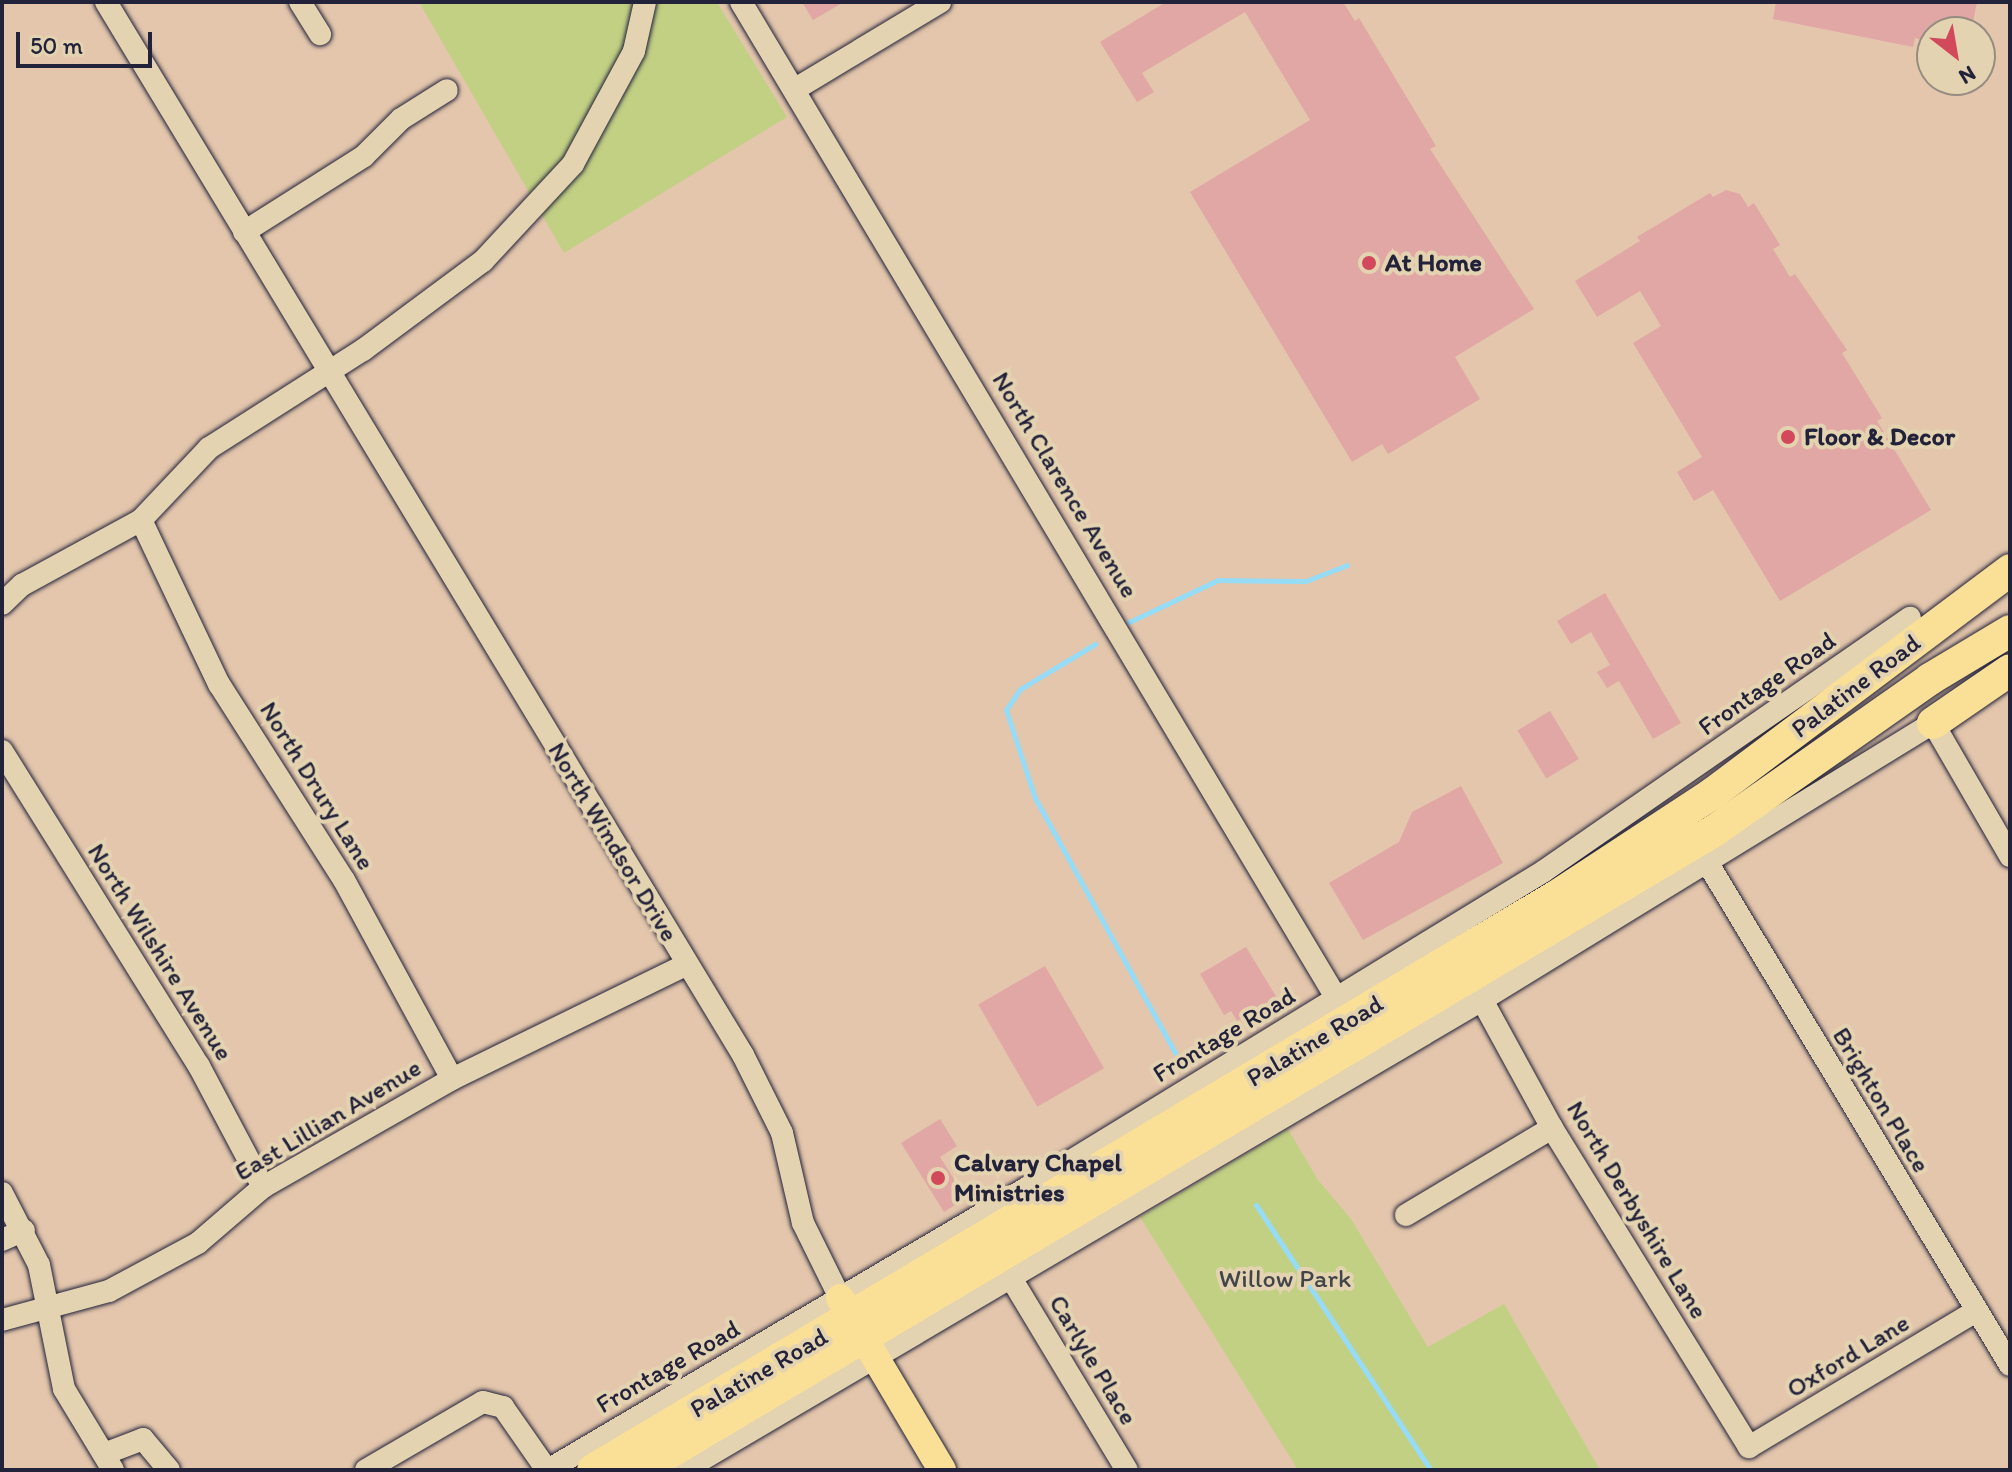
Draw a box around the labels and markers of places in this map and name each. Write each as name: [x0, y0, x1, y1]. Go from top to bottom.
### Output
place label: At Home: [1385, 247, 1483, 279]
marker: At Home: [1360, 254, 1378, 272]
place label: Floor & Decor: [1804, 421, 1954, 453]
marker: Floor & Decor: [1779, 428, 1797, 446]
place label: Calvary Chapel Ministries: [954, 1147, 1122, 1208]
marker: Calvary Chapel Ministries: [929, 1169, 947, 1187]

